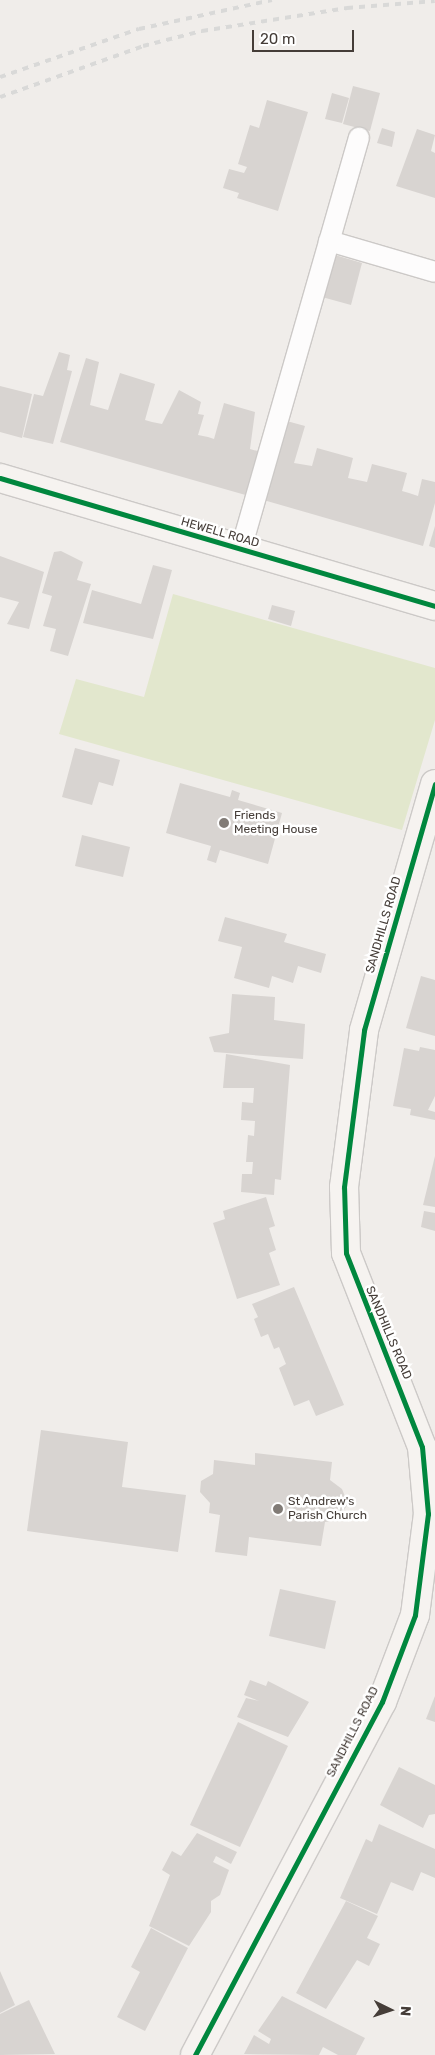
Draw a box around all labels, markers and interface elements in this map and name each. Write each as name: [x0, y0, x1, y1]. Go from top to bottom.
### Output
scale bar: [255, 20, 358, 52]
text: 20 m: [260, 30, 295, 48]
street label: HEWELL ROAD: [179, 515, 261, 551]
place label: Friends Meeting House: [234, 809, 317, 837]
marker: Friends Meeting House: [218, 817, 230, 829]
street label: SANDHILLS ROAD: [363, 875, 405, 975]
street label: SANDHILLS ROAD: [362, 1284, 414, 1382]
place label: St Andrew's Parish Church: [288, 1495, 367, 1523]
marker: St Andrew's Parish Church: [272, 1503, 284, 1515]
street label: SANDHILLS ROAD: [324, 1684, 382, 1780]
north arrow: [365, 1985, 415, 2035]
text: N: [397, 2005, 414, 2017]

